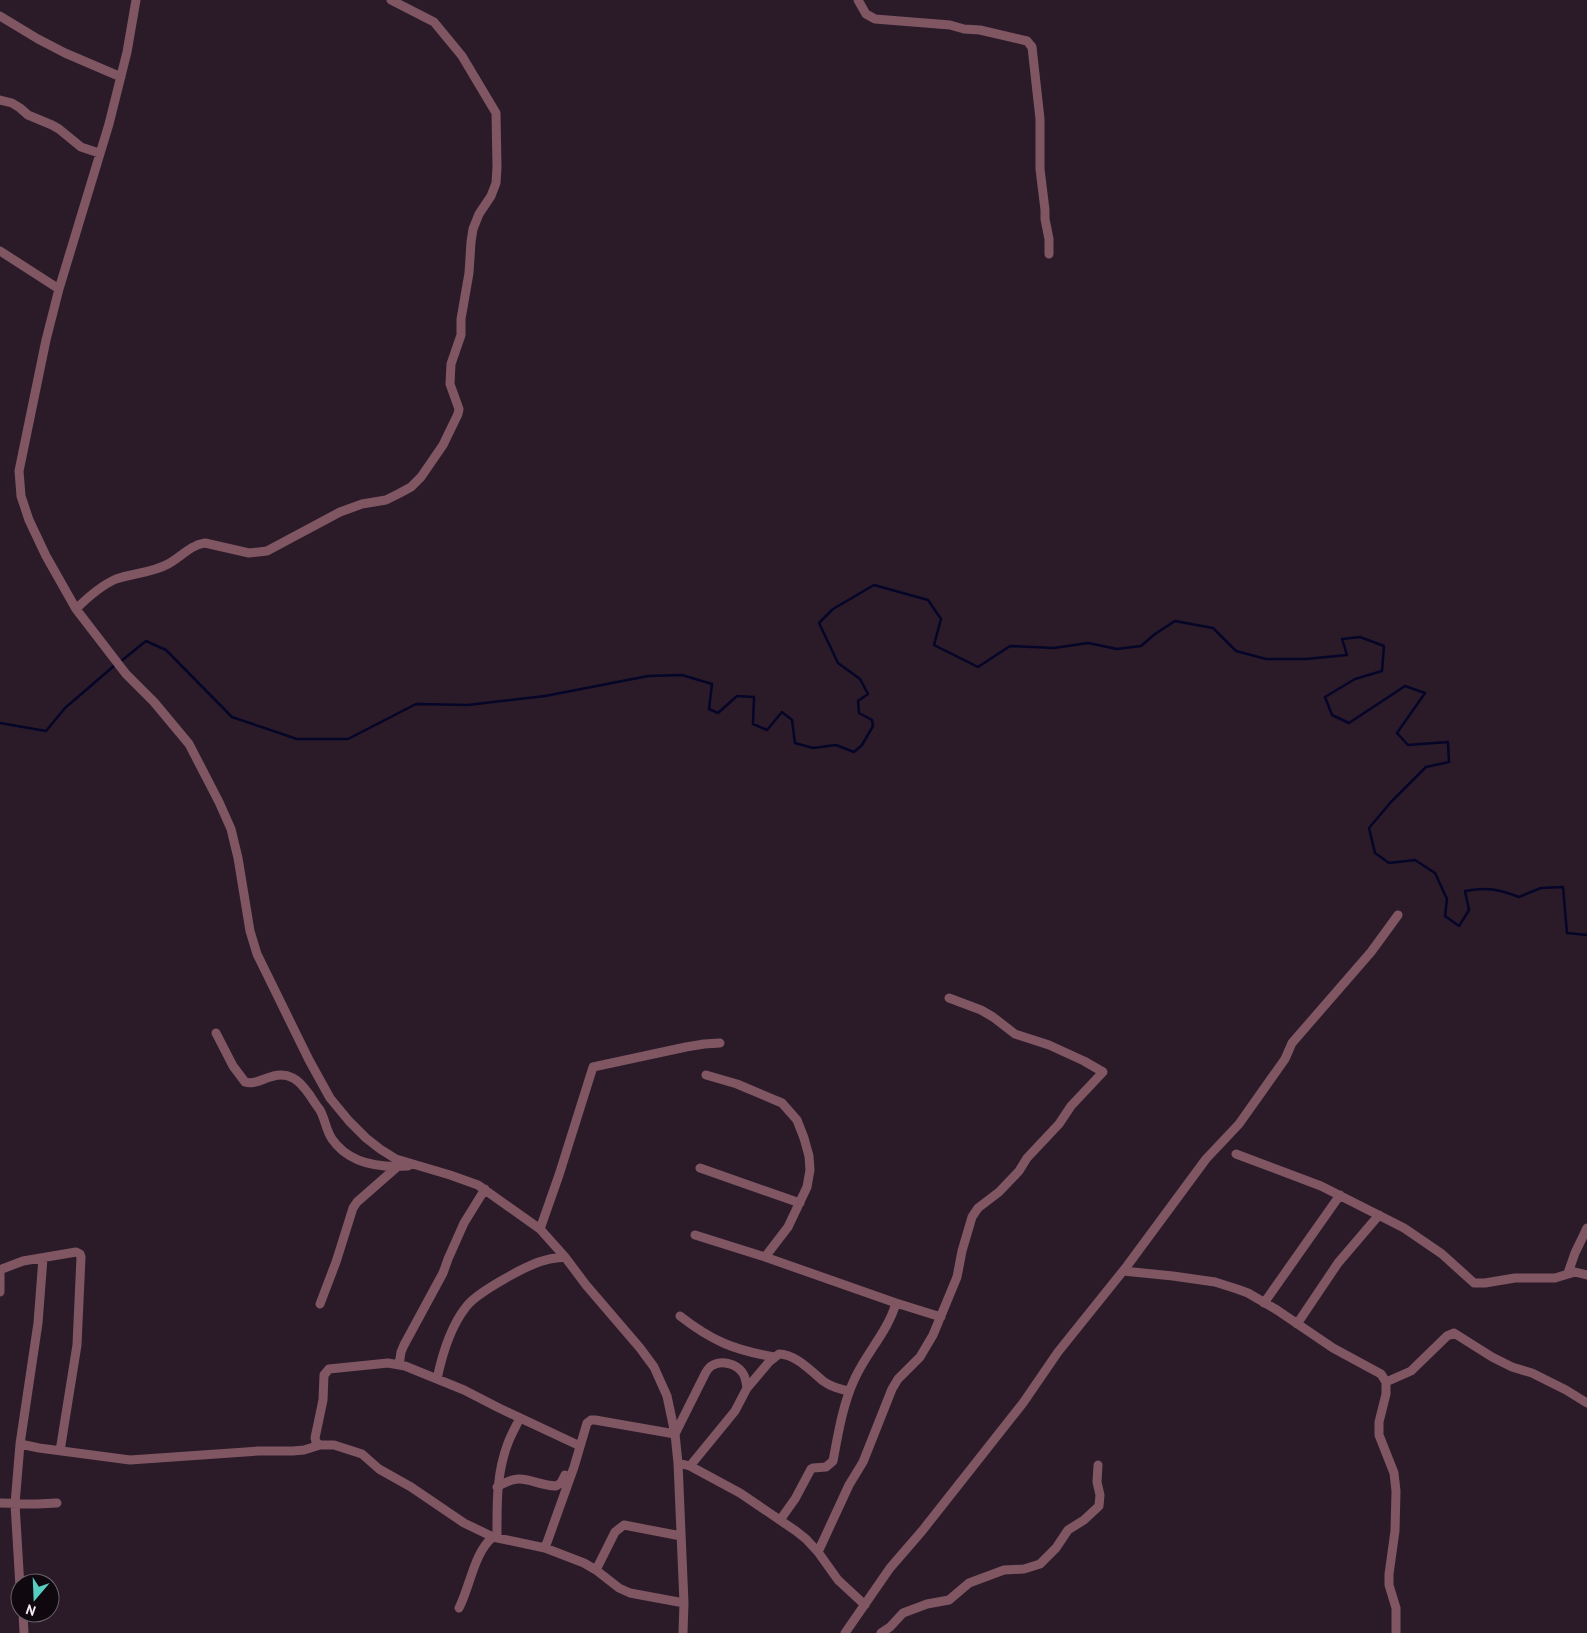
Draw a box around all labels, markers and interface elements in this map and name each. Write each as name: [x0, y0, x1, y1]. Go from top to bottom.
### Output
north arrow: [10, 1573, 60, 1623]
text: N: [23, 1600, 38, 1620]

